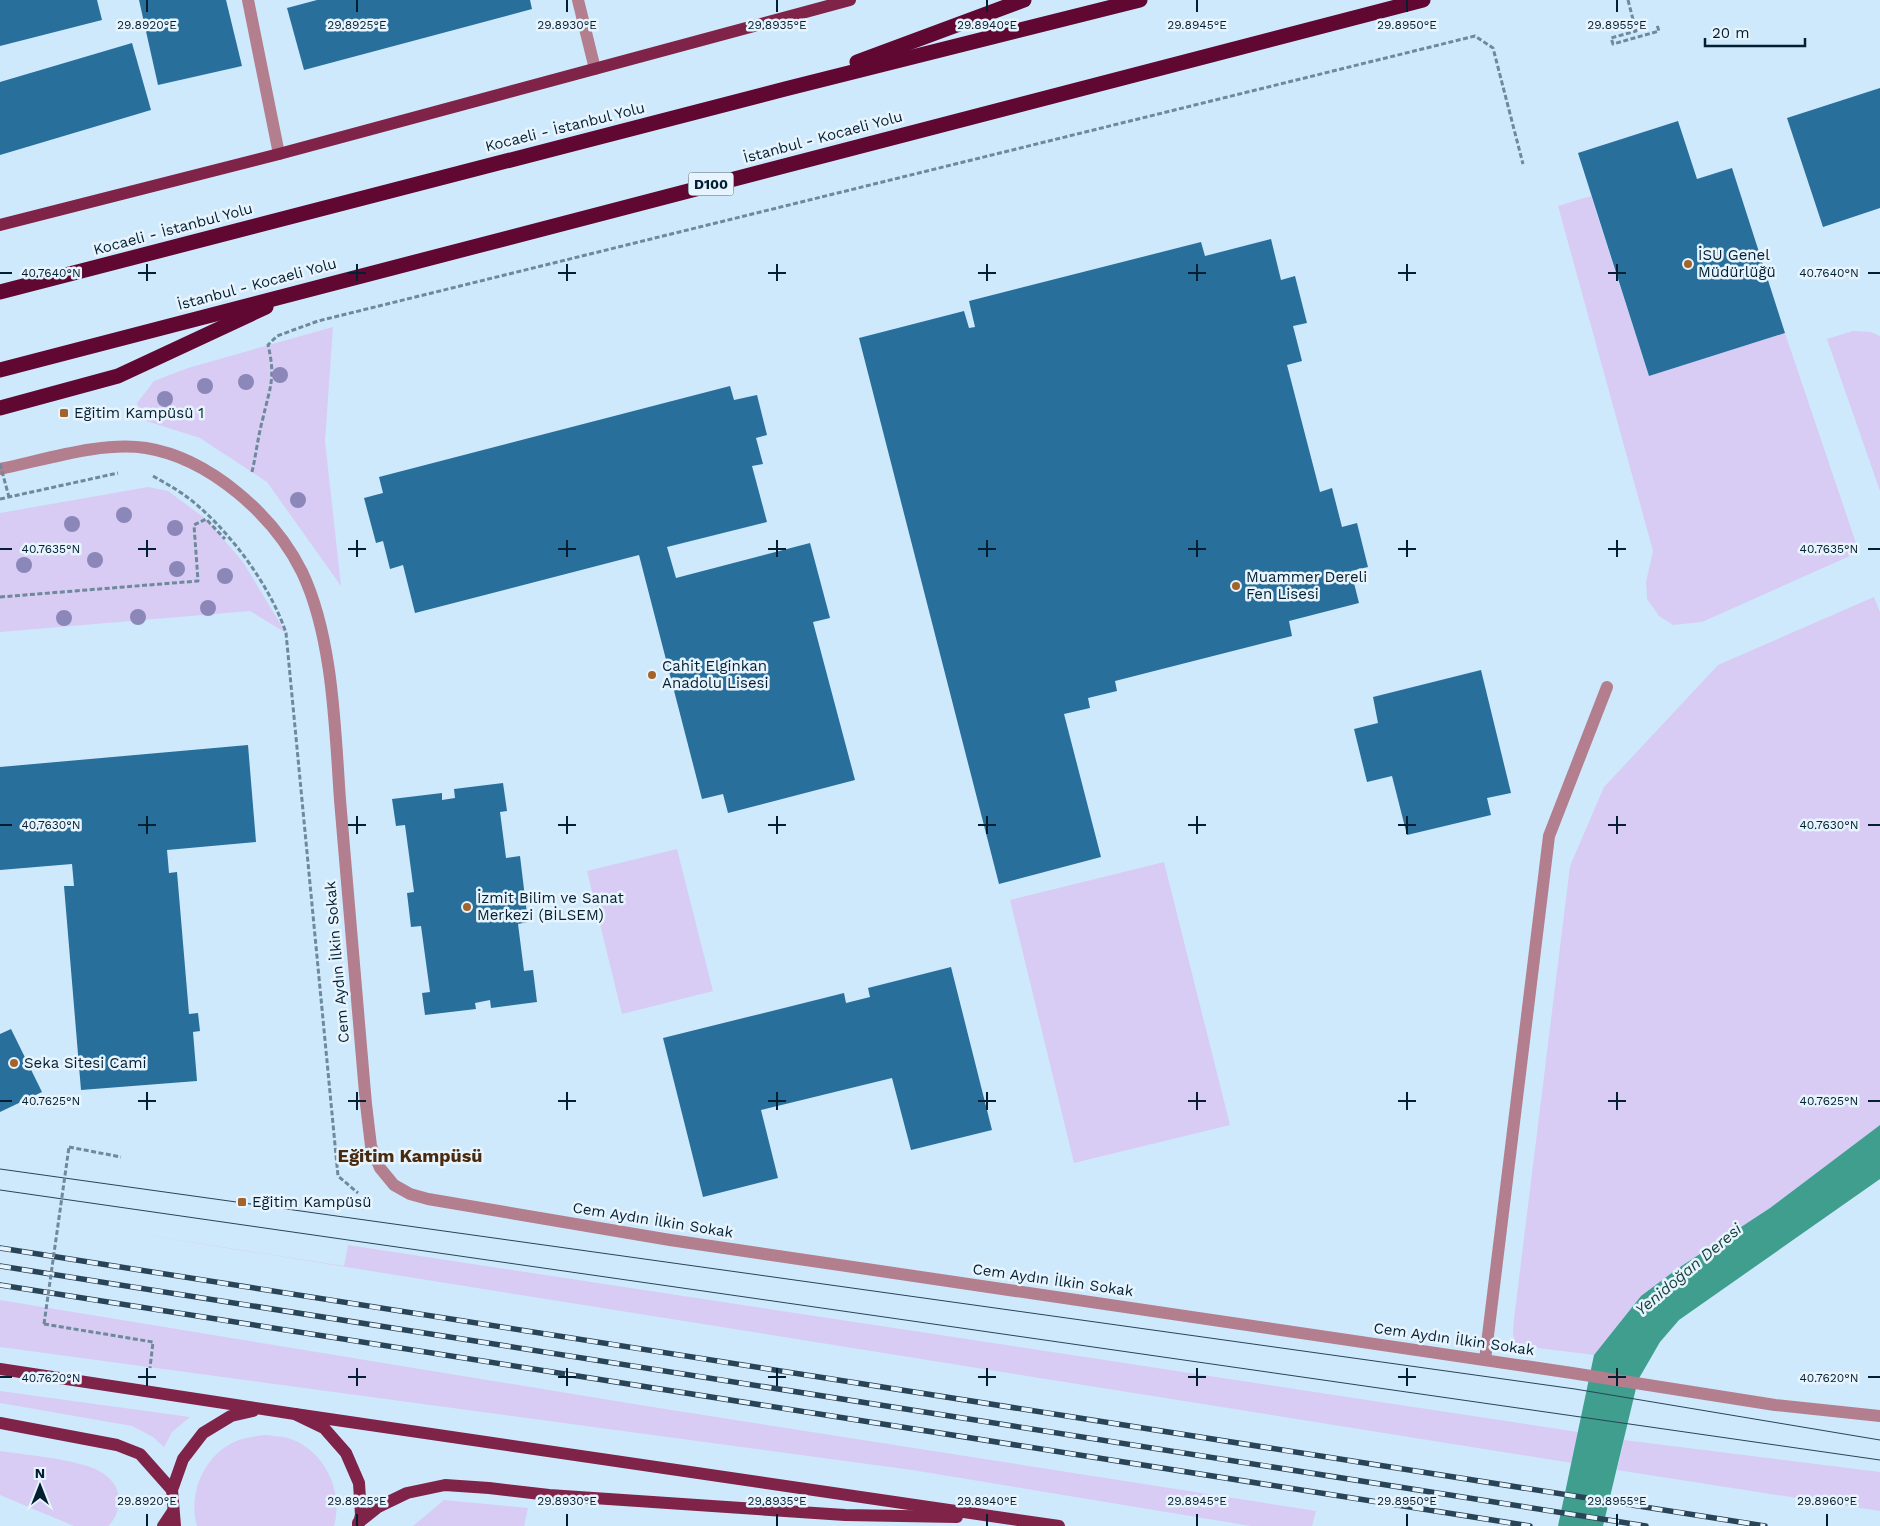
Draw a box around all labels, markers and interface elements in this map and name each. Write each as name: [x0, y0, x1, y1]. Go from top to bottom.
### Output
scale bar: [1705, 15, 1805, 47]
text: 29.8920°E: [117, 18, 177, 32]
text: 29.8925°E: [327, 18, 387, 32]
text: 29.8930°E: [537, 18, 597, 32]
text: 29.8935°E: [747, 18, 807, 32]
text: 29.8940°E: [957, 18, 1017, 32]
text: 29.8945°E: [1167, 18, 1227, 32]
text: 29.8950°E: [1377, 18, 1437, 32]
text: 29.8955°E: [1587, 18, 1647, 32]
text: 20 m: [1712, 24, 1750, 42]
street label: Kocaeli - İstanbul Yolu: [483, 98, 647, 156]
street label: İstanbul - Kocaeli Yolu: [741, 107, 905, 167]
road number: D100: [688, 172, 734, 195]
street label: Kocaeli - İstanbul Yolu: [91, 199, 255, 259]
place label: İSU Genel Müdürlüğü: [1698, 246, 1776, 281]
street label: İstanbul - Kocaeli Yolu: [175, 254, 339, 314]
marker: İSU Genel Müdürlüğü: [1682, 258, 1694, 270]
text: 40.7640°N: [21, 266, 81, 280]
text: 40.7640°N: [1799, 266, 1859, 280]
place label: Eğitim Kampüsü 1: [74, 404, 204, 422]
marker: Eğitim Kampüsü 1: [58, 407, 70, 419]
text: 40.7635°N: [22, 542, 80, 556]
text: 40.7635°N: [1800, 542, 1858, 556]
place label: Muammer Dereli Fen Lisesi: [1246, 568, 1367, 603]
marker: Muammer Dereli Fen Lisesi: [1230, 580, 1242, 592]
place label: Cahit Elginkan Anadolu Lisesi: [662, 657, 768, 692]
marker: Cahit Elginkan Anadolu Lisesi: [646, 669, 658, 681]
text: 40.7630°N: [21, 818, 81, 832]
text: 40.7630°N: [1799, 818, 1859, 832]
street label: Cem Aydın İlkin Sokak: [321, 880, 353, 1044]
place label: İzmit Bilim ve Sanat Merkezi (BİLSEM): [477, 889, 624, 924]
marker: İzmit Bilim ve Sanat Merkezi (BİLSEM): [461, 901, 473, 913]
place label: Seka Sitesi Cami: [24, 1054, 146, 1072]
marker: Seka Sitesi Cami: [8, 1057, 20, 1069]
text: 40.7625°N: [22, 1094, 80, 1108]
text: 40.7625°N: [1800, 1094, 1858, 1108]
district label: Eğitim Kampüsü: [338, 1145, 482, 1166]
place label: Eğitim Kampüsü: [252, 1193, 371, 1211]
marker: Eğitim Kampüsü: [236, 1196, 248, 1208]
street label: Cem Aydın İlkin Sokak: [571, 1198, 735, 1242]
water label: Yenidoğan Deresi: [1631, 1219, 1746, 1319]
street label: Cem Aydın İlkin Sokak: [971, 1260, 1135, 1300]
street label: Cem Aydın İlkin Sokak: [1372, 1319, 1536, 1359]
text: 40.7620°N: [21, 1371, 81, 1385]
text: 40.7620°N: [1799, 1371, 1859, 1385]
north arrow: [15, 1461, 65, 1511]
text: N: [35, 1465, 45, 1481]
text: 29.8920°E: [117, 1494, 177, 1508]
text: 29.8925°E: [327, 1494, 387, 1508]
text: 29.8930°E: [537, 1494, 597, 1508]
text: 29.8935°E: [747, 1494, 807, 1508]
text: 29.8940°E: [957, 1494, 1017, 1508]
text: 29.8945°E: [1167, 1494, 1227, 1508]
text: 29.8950°E: [1377, 1494, 1437, 1508]
text: 29.8955°E: [1587, 1494, 1647, 1508]
text: 29.8960°E: [1797, 1494, 1857, 1508]

